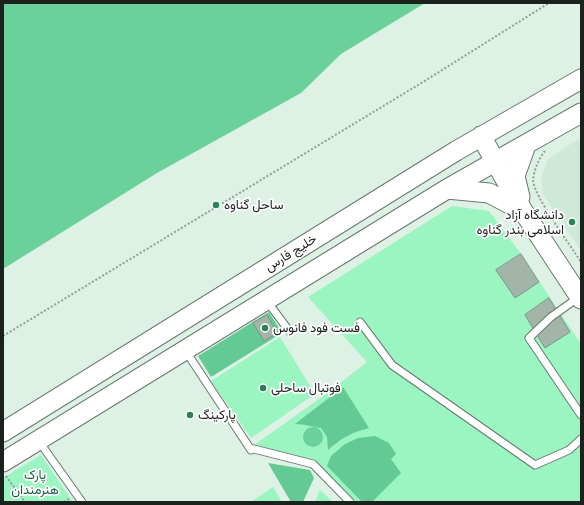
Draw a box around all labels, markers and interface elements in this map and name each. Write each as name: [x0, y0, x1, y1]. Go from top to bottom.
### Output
place label: ساحل گناوه: [224, 197, 283, 213]
marker: ساحل گناوه: [211, 200, 221, 210]
place label: دانشگاه آزاد اسلامی بندر گناوه: [476, 207, 564, 238]
marker: دانشگاه آزاد اسلامی بندر گناوه: [567, 217, 577, 227]
street label: خلیج فارس: [262, 231, 320, 275]
place label: فست فود فانوس: [273, 320, 360, 336]
marker: فست فود فانوس: [260, 323, 270, 333]
place label: فوتبال ساحلی: [271, 380, 341, 396]
marker: فوتبال ساحلی: [258, 383, 268, 393]
place label: پارکینگ: [198, 407, 236, 423]
marker: پارکینگ: [185, 410, 195, 420]
park label: پارک هنرمندان: [11, 467, 59, 498]

